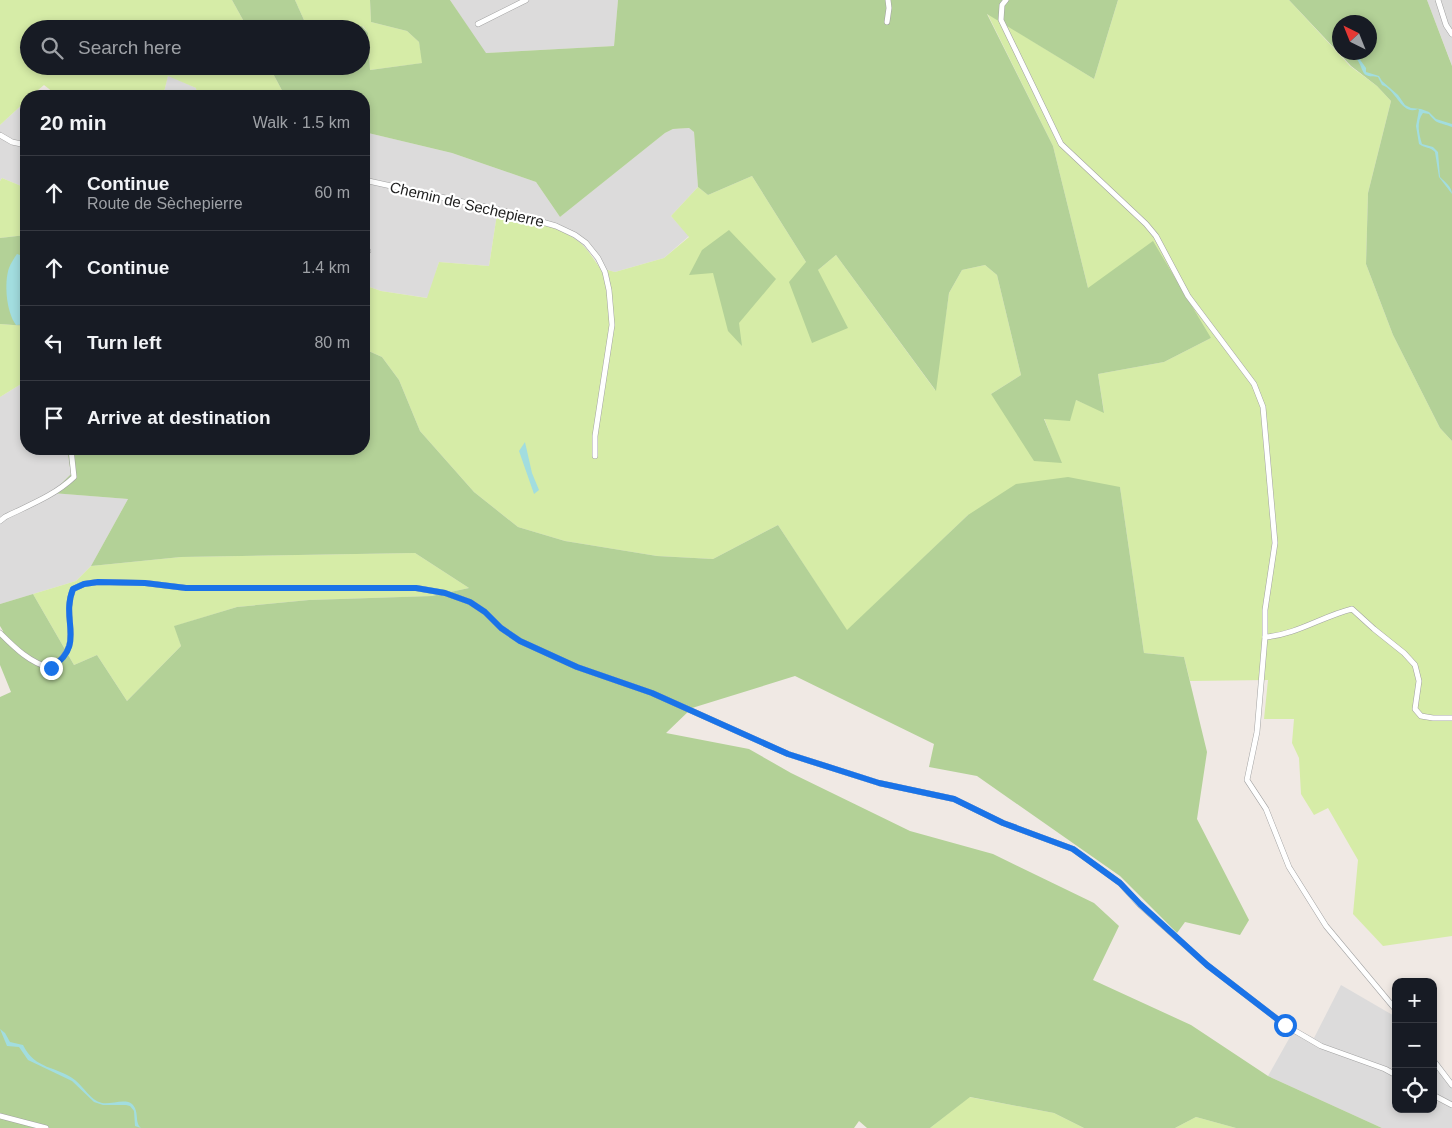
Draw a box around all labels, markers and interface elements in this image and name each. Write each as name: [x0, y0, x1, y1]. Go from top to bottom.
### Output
north arrow: [1332, 15, 1377, 60]
search box: [20, 20, 370, 75]
icon: search: [38, 34, 66, 62]
text: Search here: [78, 37, 182, 58]
text: 20 min: [40, 111, 107, 134]
text: Walk · 1.5 km: [253, 114, 350, 131]
text: Continue: [87, 173, 169, 194]
street label: Chemin de Sechepierre: [388, 178, 546, 230]
icon: ahead: [40, 179, 68, 207]
text: 60 m: [314, 184, 350, 201]
text: Route de Sèchepierre: [87, 195, 243, 212]
icon: ahead: [40, 254, 68, 282]
text: Continue: [87, 257, 169, 278]
text: 1.4 km: [302, 259, 350, 276]
icon: left: [40, 329, 68, 357]
text: Turn left: [87, 332, 162, 353]
text: 80 m: [314, 334, 350, 351]
icon: arrive: [40, 404, 68, 432]
text: Arrive at destination: [87, 407, 271, 428]
route end: [40, 657, 63, 680]
map controls: [1392, 978, 1437, 1113]
button: +: [1392, 978, 1437, 1023]
route start: [1274, 1014, 1297, 1037]
button: −: [1392, 1023, 1437, 1068]
button: locate: [1392, 1068, 1437, 1113]

